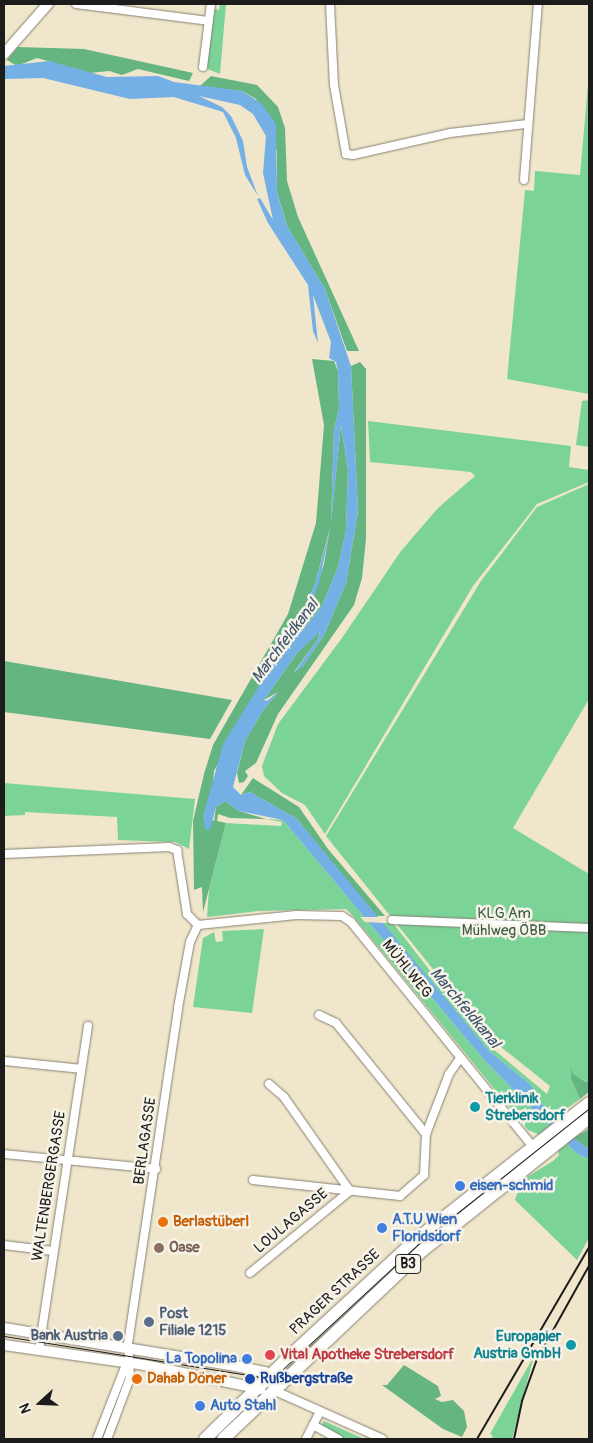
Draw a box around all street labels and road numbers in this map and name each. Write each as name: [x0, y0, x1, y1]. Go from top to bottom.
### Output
street label: MÜHLWEG: [378, 936, 436, 1002]
street label: BERLAGASSE: [130, 1096, 160, 1186]
street label: WALTENBERGERGASSE: [28, 1110, 70, 1262]
street label: LOULAGASSE: [250, 1185, 332, 1257]
street label: PRAGER STRASSE: [286, 1245, 384, 1339]
road number: B3: [394, 1252, 422, 1276]

